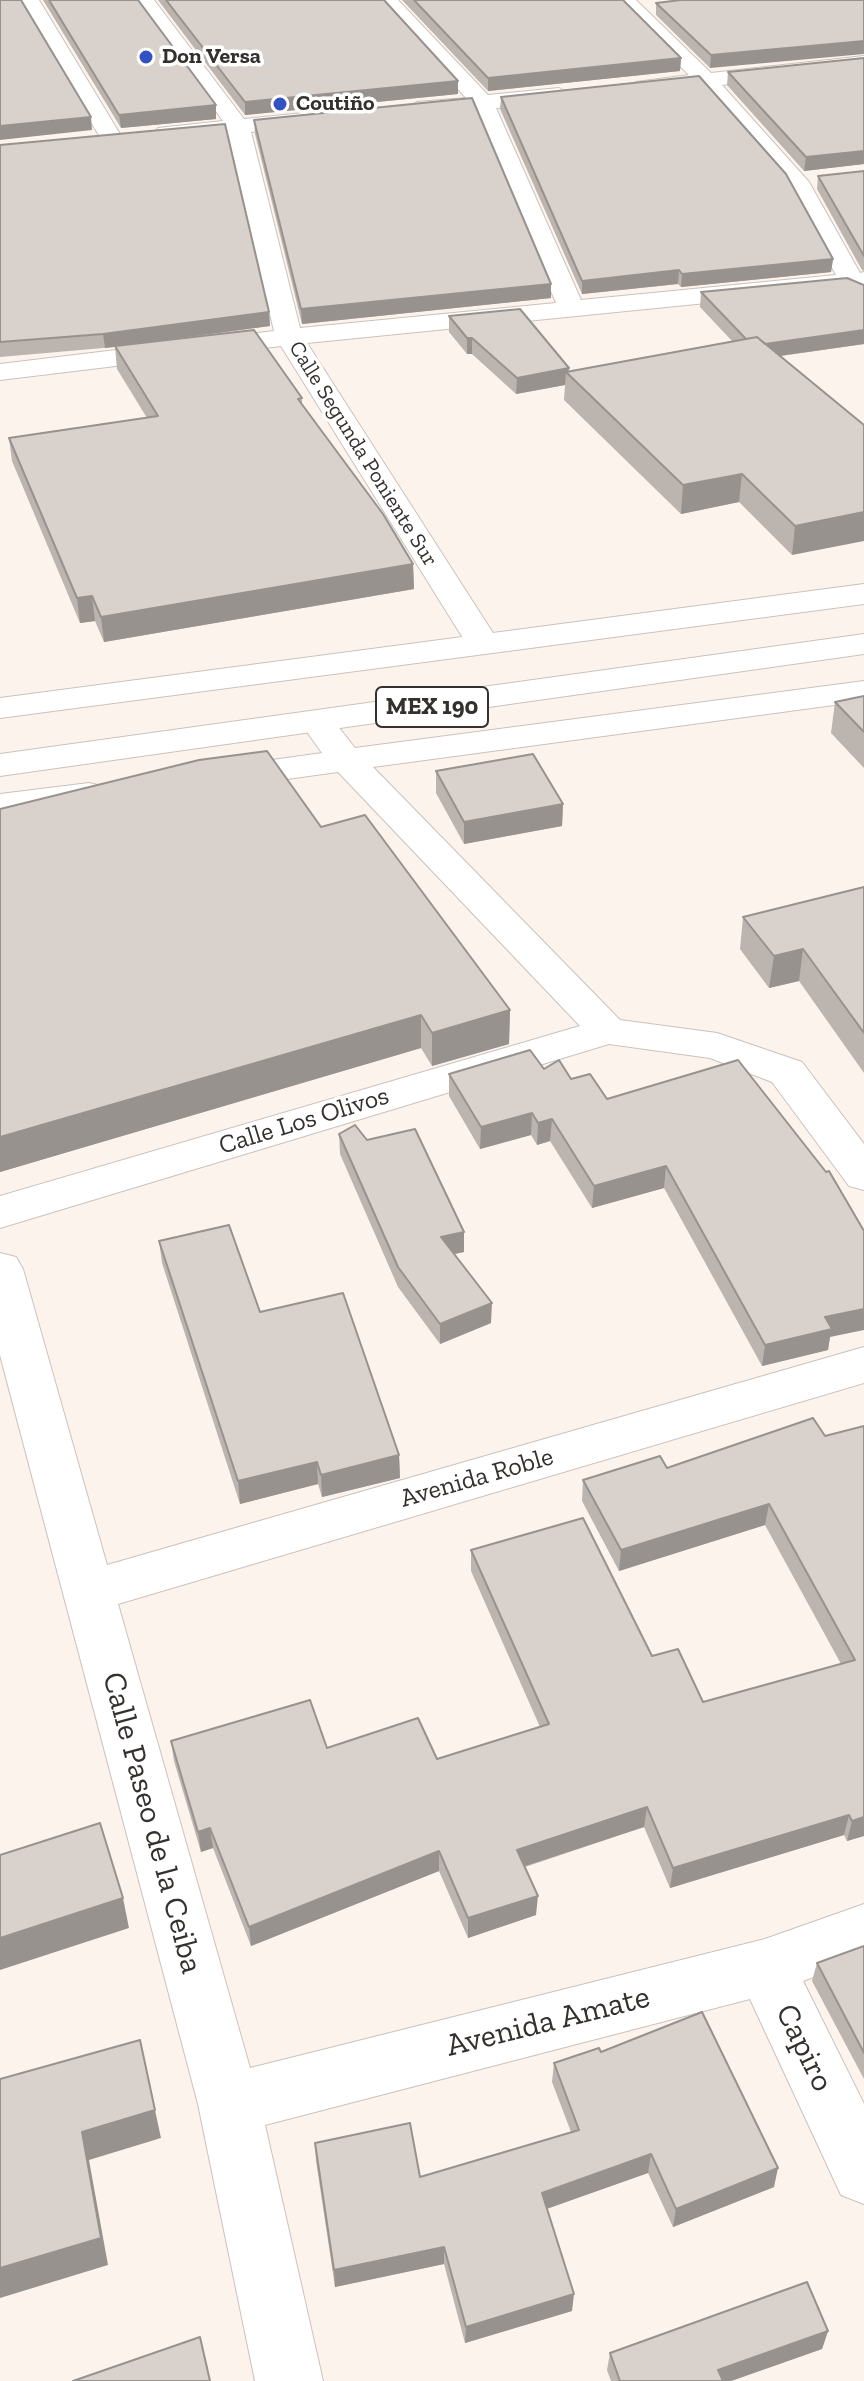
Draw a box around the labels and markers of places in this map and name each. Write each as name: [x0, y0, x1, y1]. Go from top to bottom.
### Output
place label: Don Versa: [162, 44, 261, 70]
marker: Don Versa: [137, 48, 155, 66]
place label: Coutiño: [296, 91, 374, 117]
marker: Coutiño: [271, 95, 289, 113]

